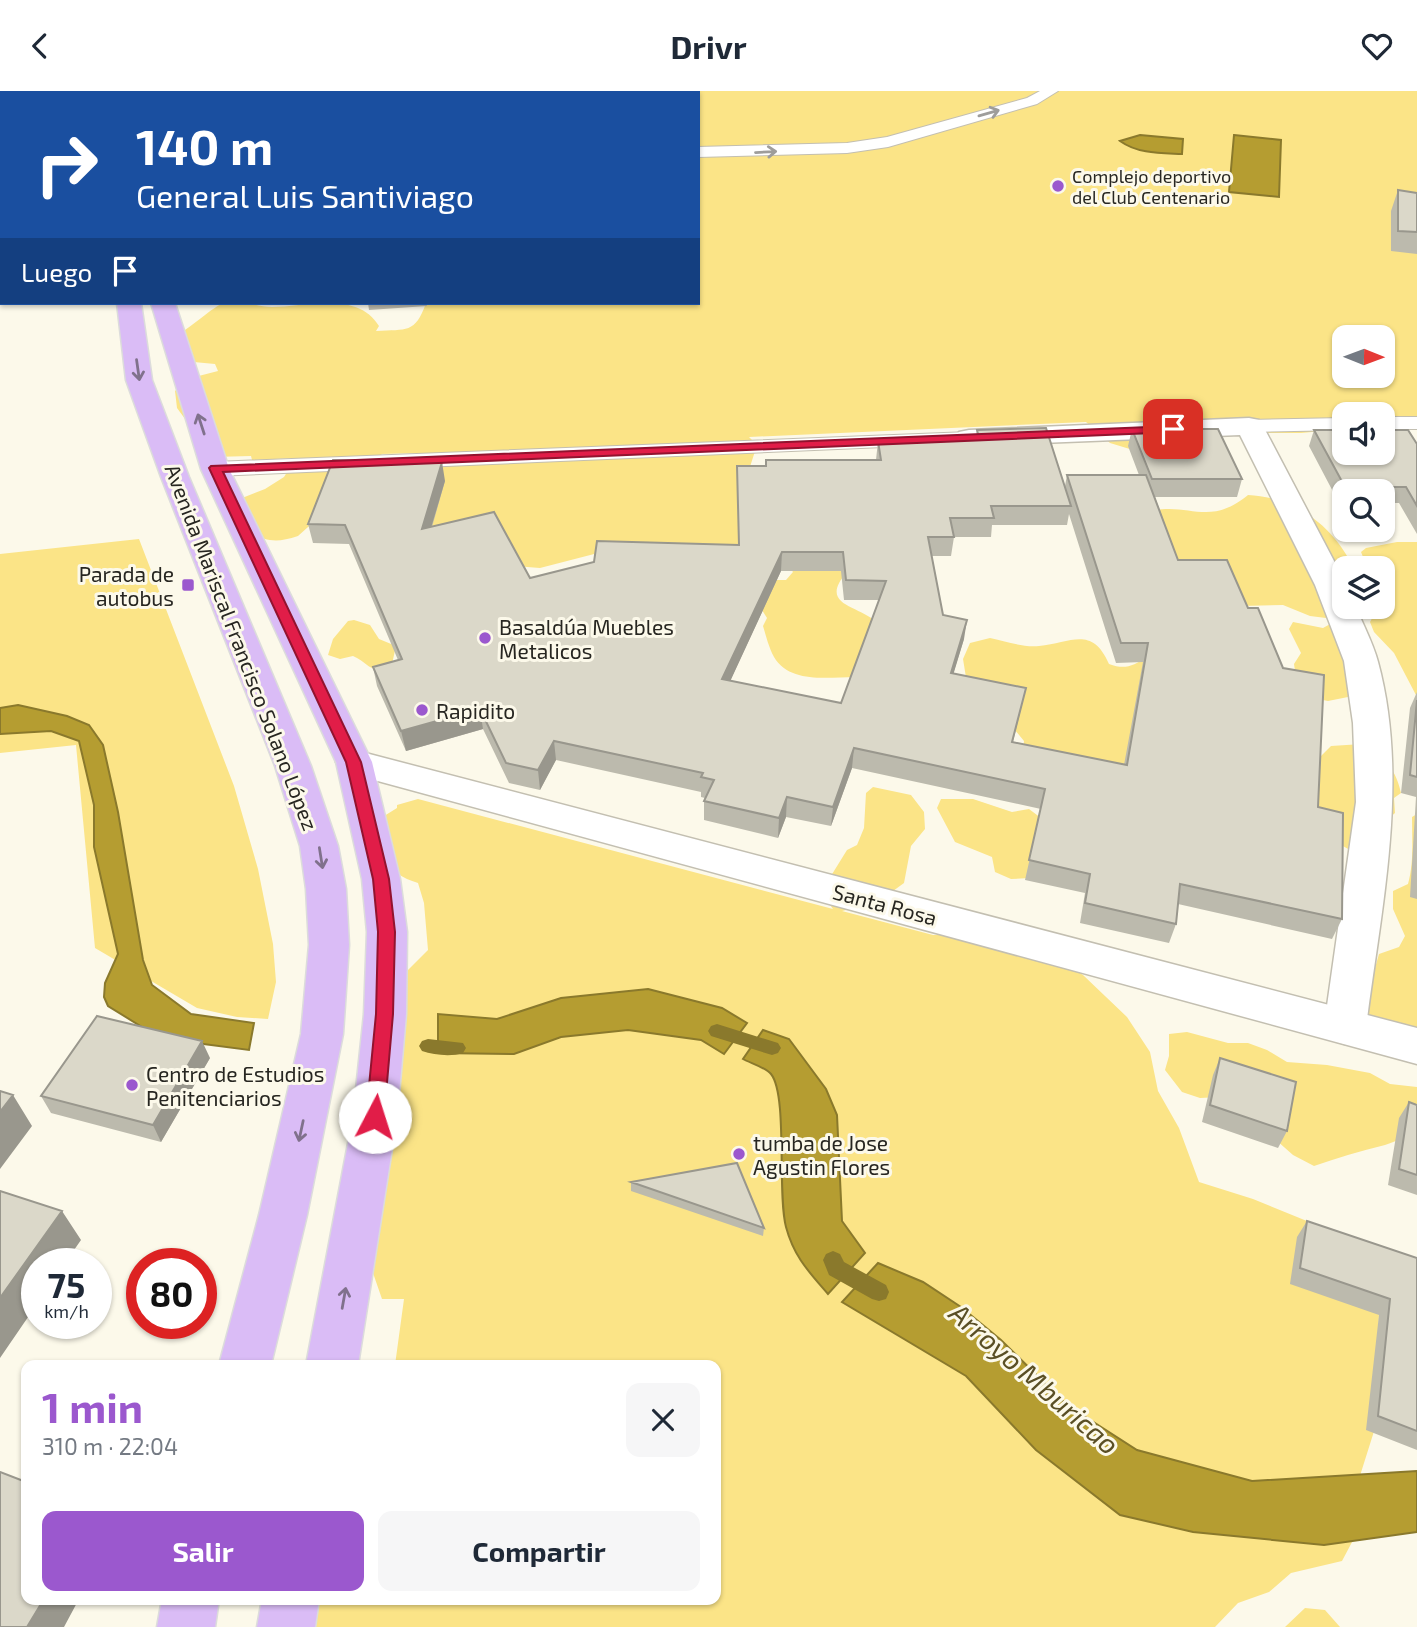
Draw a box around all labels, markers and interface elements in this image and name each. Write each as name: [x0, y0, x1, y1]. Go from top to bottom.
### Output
icon: back: [21, 27, 59, 65]
text: Drivr: [670, 27, 747, 65]
icon: heart: [1358, 27, 1396, 65]
one-way arrow: [978, 106, 1000, 119]
text: 140 m: [136, 116, 273, 175]
icon: right: [21, 119, 112, 210]
one-way arrow: [755, 145, 778, 158]
place label: Complejo deportivo del Club Centenario: [1072, 165, 1231, 208]
text: General Luis Santiviago: [136, 176, 474, 214]
marker: Complejo deportivo del Club Centenario: [1050, 178, 1066, 194]
icon: arrive: [106, 252, 144, 290]
text: Luego: [21, 256, 92, 287]
north arrow: [1332, 325, 1395, 389]
map controls: [1332, 325, 1395, 619]
one-way arrow: [132, 358, 145, 381]
pin: [1143, 399, 1203, 459]
button: sound: [1332, 402, 1395, 465]
icon: arrive: [1154, 410, 1192, 448]
one-way arrow: [194, 413, 207, 435]
street label: Avenida Mariscal Francisco Solano López: [160, 460, 324, 834]
button: search: [1332, 479, 1395, 542]
button: layers: [1332, 556, 1395, 619]
place label: Parada de autobus: [79, 561, 174, 610]
marker: Parada de autobus: [180, 577, 196, 593]
place label: Basaldúa Muebles Metalicos: [499, 614, 674, 663]
marker: Basaldúa Muebles Metalicos: [477, 630, 493, 646]
place label: Rapidito: [436, 698, 515, 723]
marker: Rapidito: [414, 702, 430, 718]
one-way arrow: [315, 846, 328, 869]
street label: Santa Rosa: [830, 878, 940, 930]
place label: Centro de Estudios Penitenciarios: [146, 1061, 324, 1110]
marker: Centro de Estudios Penitenciarios: [124, 1077, 140, 1093]
position arrow: [338, 1080, 412, 1154]
one-way arrow: [294, 1119, 307, 1142]
place label: tumba de Jose Agustin Flores: [753, 1130, 890, 1179]
marker: tumba de Jose Agustin Flores: [731, 1146, 747, 1162]
speed limit sign: 80: [126, 1248, 217, 1339]
text: 75: [48, 1263, 85, 1305]
one-way arrow: [337, 1287, 351, 1310]
water label: Arroyo Mburicao: [943, 1295, 1127, 1461]
text: km/h: [44, 1300, 89, 1322]
text: 1 min: [42, 1381, 143, 1431]
button: close: [626, 1383, 700, 1457]
text: 310 m · 22:04: [42, 1432, 178, 1460]
button: Salir: [42, 1511, 364, 1591]
button: Compartir: [378, 1511, 700, 1591]

